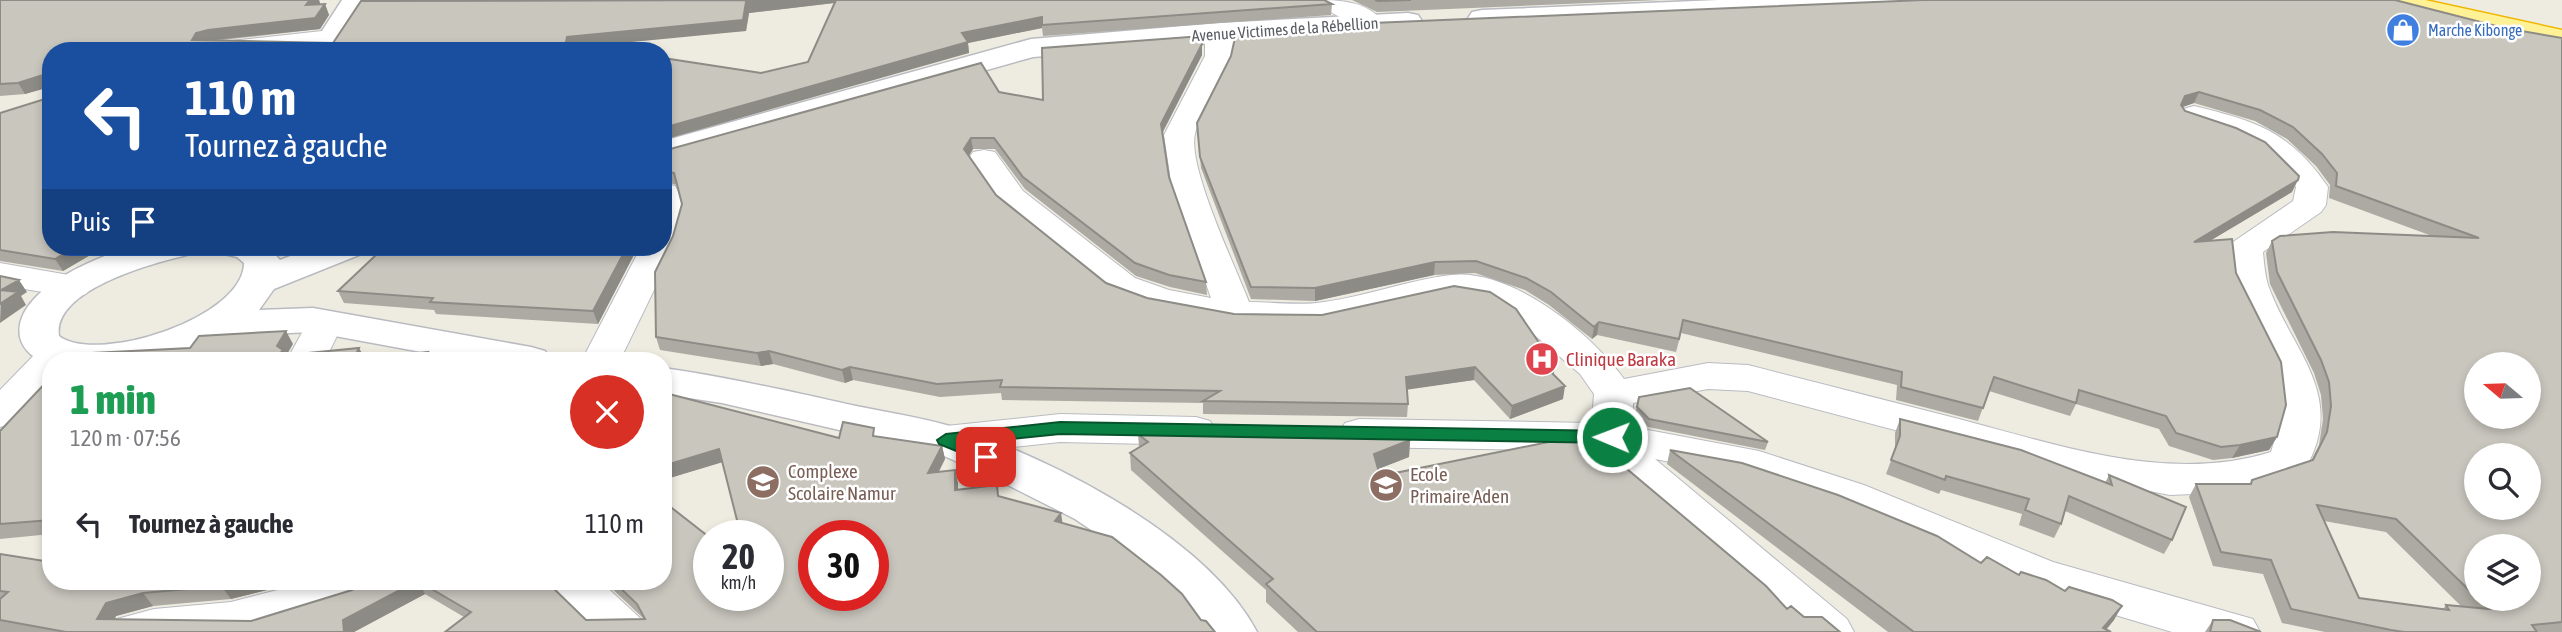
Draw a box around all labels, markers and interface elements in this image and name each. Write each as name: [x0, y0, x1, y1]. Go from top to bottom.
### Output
shop icon: Marche Kibonge: [2384, 11, 2422, 49]
street label: Avenue Victimes de la Rébellion: [1191, 13, 1379, 45]
place label: Marche Kibonge: [2428, 21, 2522, 40]
text: 110 m: [185, 69, 296, 125]
icon: left: [70, 70, 161, 161]
text: Tournez à gauche: [185, 127, 388, 164]
icon: arrive: [124, 203, 162, 241]
text: Puis: [70, 207, 110, 237]
hospital icon: Clinique Baraka: [1523, 340, 1561, 378]
place label: Clinique Baraka: [1566, 348, 1676, 370]
north arrow: [2464, 352, 2541, 429]
map controls: [2464, 352, 2541, 611]
text: 1 min: [70, 375, 156, 423]
button: close: [570, 375, 644, 449]
position arrow: [1575, 400, 1649, 474]
text: 120 m · 07:56: [70, 425, 181, 451]
pin: [956, 427, 1016, 487]
icon: arrive: [967, 438, 1005, 476]
button: search: [2464, 443, 2541, 520]
place label: Complexe Scolaire Namur: [788, 460, 896, 504]
school or university icon: Complexe Scolaire Namur: [744, 463, 782, 501]
place label: Ecole Primaire Aden: [1410, 463, 1509, 507]
school or university icon: Ecole Primaire Aden: [1367, 466, 1405, 504]
icon: left: [70, 505, 108, 543]
text: Tournez à gauche: [129, 509, 294, 539]
text: 110 m: [585, 509, 644, 539]
speed limit sign: 30: [798, 520, 889, 611]
button: layers: [2464, 534, 2541, 611]
text: 20: [722, 536, 755, 576]
text: km/h: [721, 572, 756, 593]

